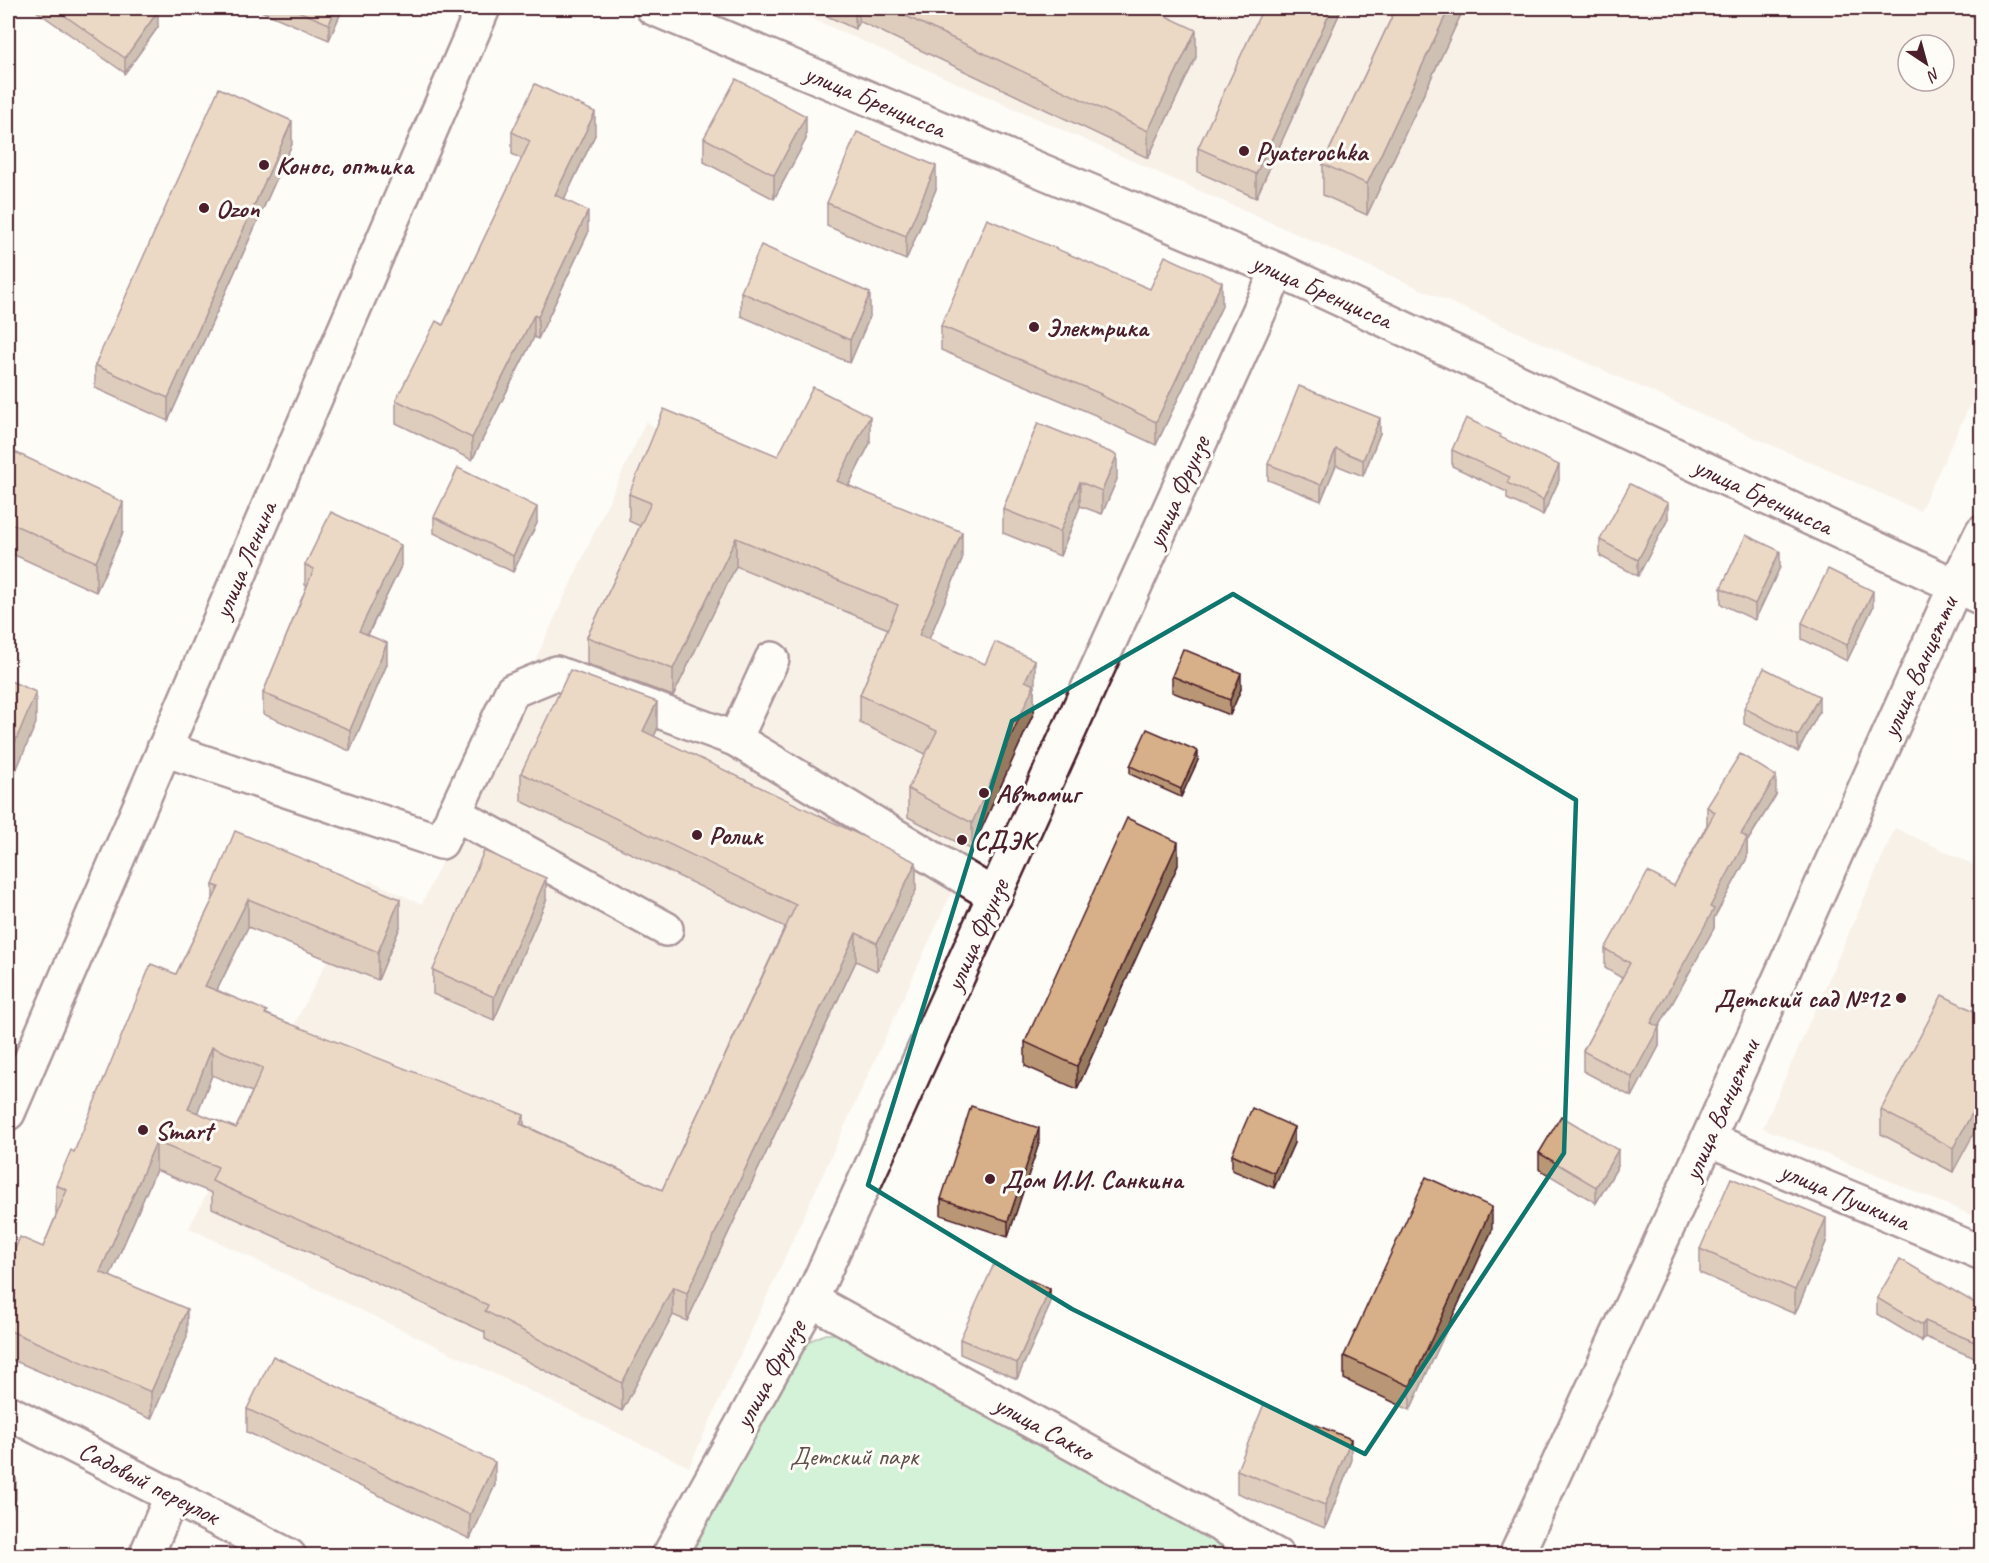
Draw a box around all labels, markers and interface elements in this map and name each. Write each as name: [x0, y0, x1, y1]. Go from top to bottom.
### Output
north arrow: [1896, 33, 1956, 93]
street label: улица Бренцисса: [798, 56, 952, 146]
text: N: [1922, 63, 1944, 87]
place label: Pyaterochka: [1256, 135, 1370, 168]
marker: Pyaterochka: [1237, 144, 1251, 158]
place label: Конос, оптика: [276, 149, 416, 182]
marker: Конос, оптика: [257, 158, 271, 172]
place label: Ozon: [216, 192, 261, 225]
marker: Ozon: [197, 201, 211, 215]
street label: улица Бренцисса: [1245, 245, 1399, 337]
place label: Электрика: [1046, 311, 1151, 344]
marker: Электрика: [1027, 320, 1041, 334]
street label: улица Фрунзе: [1138, 429, 1218, 555]
street label: улица Бренцисса: [1686, 449, 1840, 544]
street label: улица Ленина: [205, 495, 285, 625]
street label: улица Ванцетти: [1872, 589, 1966, 744]
place label: Автомиг: [996, 777, 1083, 810]
marker: Автомиг: [977, 786, 991, 800]
place label: Ролик: [709, 819, 764, 852]
place label: СДЭК: [974, 824, 1039, 857]
marker: Ролик: [690, 828, 704, 842]
marker: СДЭК: [955, 833, 969, 847]
street label: улица Фрунзе: [937, 872, 1017, 998]
place label: Детский сад №12: [1715, 982, 1891, 1015]
marker: Детский сад №12: [1894, 991, 1908, 1005]
street label: улица Ванцетти: [1674, 1032, 1768, 1187]
place label: Smart: [155, 1114, 217, 1147]
marker: Smart: [136, 1123, 150, 1137]
street label: улица Пушкина: [1774, 1153, 1917, 1239]
place label: Дом И.И. Санкина: [1002, 1163, 1185, 1196]
marker: Дом И.И. Санкина: [983, 1172, 997, 1186]
street label: улица Фрунзе: [726, 1313, 814, 1436]
street label: улица Сакко: [987, 1386, 1102, 1470]
street label: Садовый переулок: [73, 1434, 227, 1533]
park label: Детский парк: [790, 1440, 920, 1473]

